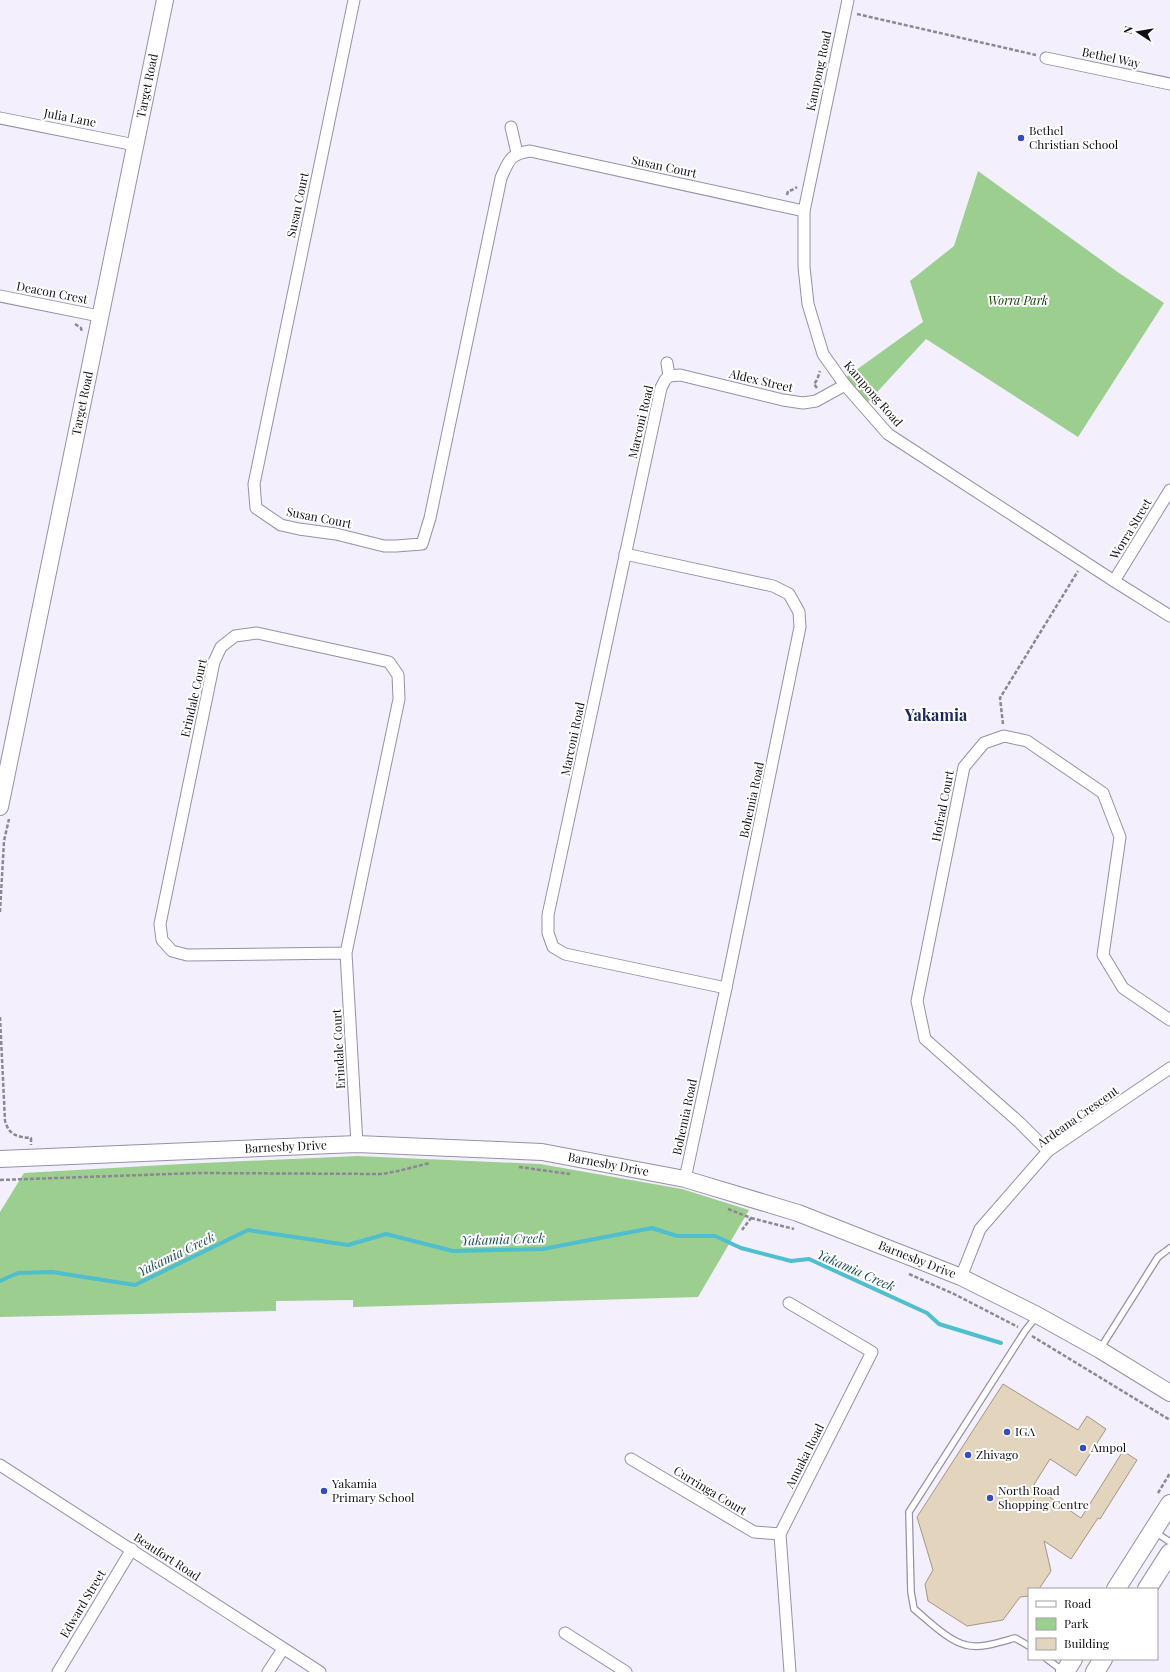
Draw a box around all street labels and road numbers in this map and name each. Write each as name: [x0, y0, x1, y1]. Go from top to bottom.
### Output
street label: Kampong Road: [802, 29, 834, 112]
street label: Bethel Way: [1081, 43, 1142, 71]
street label: Target Road: [132, 52, 161, 119]
street label: Julia Lane: [42, 104, 98, 130]
street label: Susan Court: [630, 151, 699, 181]
street label: Susan Court: [282, 170, 312, 239]
street label: Deacon Crest: [15, 277, 90, 307]
street label: Kampong Road: [841, 357, 907, 429]
street label: Aldex Street: [727, 365, 795, 395]
street label: Target Road: [67, 370, 96, 437]
street label: Marconi Road: [624, 383, 656, 460]
street label: Worra Street: [1105, 494, 1155, 563]
street label: Susan Court: [285, 503, 354, 531]
street label: Erindale Court: [176, 656, 210, 739]
street label: Marconi Road: [556, 701, 588, 777]
street label: Bohemia Road: [735, 760, 767, 839]
street label: Hofrad Court: [927, 768, 957, 843]
street label: Erindale Court: [328, 1008, 348, 1089]
street label: Bohemia Road: [668, 1077, 700, 1156]
street label: Ardeana Crescent: [1033, 1082, 1122, 1151]
street label: Barnesby Drive: [244, 1136, 327, 1156]
street label: Barnesby Drive: [567, 1148, 650, 1179]
street label: Barnesby Drive: [876, 1236, 959, 1281]
street label: Anuaka Road: [781, 1421, 827, 1491]
street label: Curringa Court: [671, 1462, 751, 1519]
street label: Beaufort Road: [131, 1529, 204, 1584]
street label: Edward Street: [56, 1566, 109, 1640]

